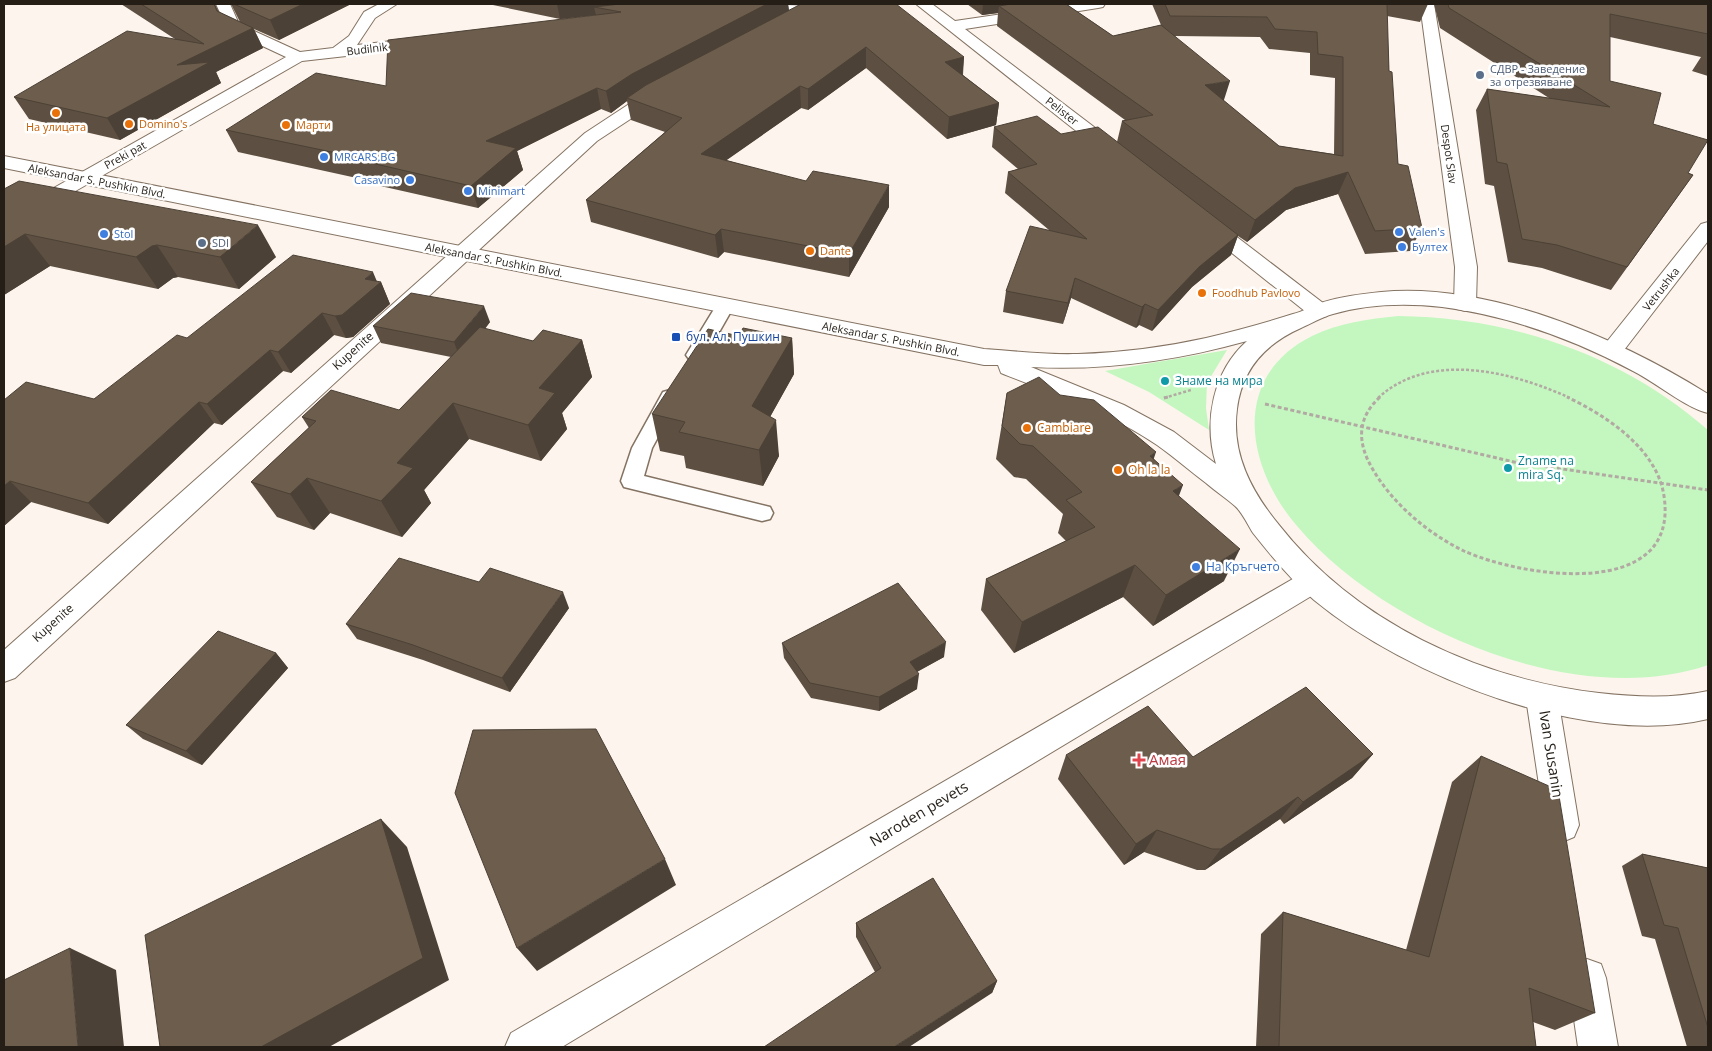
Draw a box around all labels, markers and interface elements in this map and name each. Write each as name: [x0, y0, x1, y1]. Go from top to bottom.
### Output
street label: Budilnik: [345, 39, 389, 58]
place label: СДВР - Заведение за отрезвяване: [1490, 61, 1585, 89]
marker: СДВР - Заведение за отрезвяване: [1474, 69, 1486, 81]
street label: Pelister: [1043, 93, 1082, 129]
marker: На улицата: [50, 107, 62, 119]
place label: Domino's: [139, 116, 188, 131]
place label: Марти: [296, 117, 331, 132]
marker: Domino's: [123, 118, 135, 130]
place label: На улицата: [26, 119, 86, 134]
marker: Марти: [280, 119, 292, 131]
street label: Despot Slav: [1438, 123, 1461, 185]
street label: Preki pat: [101, 137, 148, 172]
place label: MRCARS.BG: [334, 149, 395, 164]
marker: MRCARS.BG: [318, 151, 330, 163]
street label: Aleksandar S. Pushkin Blvd.: [27, 160, 167, 201]
place label: Casavino: [354, 172, 400, 187]
marker: Casavino: [404, 174, 416, 186]
place label: Minimart: [478, 183, 525, 198]
marker: Minimart: [462, 185, 474, 197]
place label: Valen's: [1409, 224, 1445, 239]
place label: Stol: [114, 226, 133, 241]
marker: Valen's: [1393, 226, 1405, 238]
marker: Stol: [98, 228, 110, 240]
place label: SDI: [212, 235, 229, 250]
marker: SDI: [196, 237, 208, 249]
street label: Aleksandar S. Pushkin Blvd.: [424, 239, 564, 280]
place label: Бултех: [1412, 239, 1448, 254]
marker: Бултех: [1396, 241, 1408, 253]
place label: Dante: [820, 243, 851, 258]
marker: Dante: [804, 245, 816, 257]
street label: Vetrushka: [1639, 264, 1682, 314]
place label: Foodhub Pavlovo: [1212, 285, 1301, 300]
marker: Foodhub Pavlovo: [1196, 287, 1208, 299]
street label: Aleksandar S. Pushkin Blvd.: [821, 318, 961, 359]
street label: Kupenite: [328, 327, 377, 374]
place label: бул. Ал. Пушкин: [686, 328, 780, 345]
marker: бул. Ал. Пушкин: [670, 331, 682, 343]
place label: Знаме на мира: [1175, 372, 1263, 389]
marker: Знаме на мира: [1159, 375, 1171, 387]
place label: Cambiare: [1037, 419, 1091, 436]
marker: Cambiare: [1021, 422, 1033, 434]
place label: Zname na mira Sq.: [1518, 452, 1574, 483]
place label: Oh la la: [1128, 461, 1170, 478]
marker: Zname na mira Sq.: [1502, 462, 1514, 474]
marker: Oh la la: [1112, 464, 1124, 476]
place label: На Кръгчето: [1206, 558, 1280, 575]
marker: На Кръгчето: [1190, 561, 1202, 573]
street label: Kupenite: [28, 599, 77, 646]
street label: Ivan Susanin: [1535, 709, 1569, 799]
place label: Амая: [1149, 749, 1186, 769]
marker: Амая: [1133, 754, 1145, 766]
street label: Naroden pevets: [866, 776, 971, 850]

